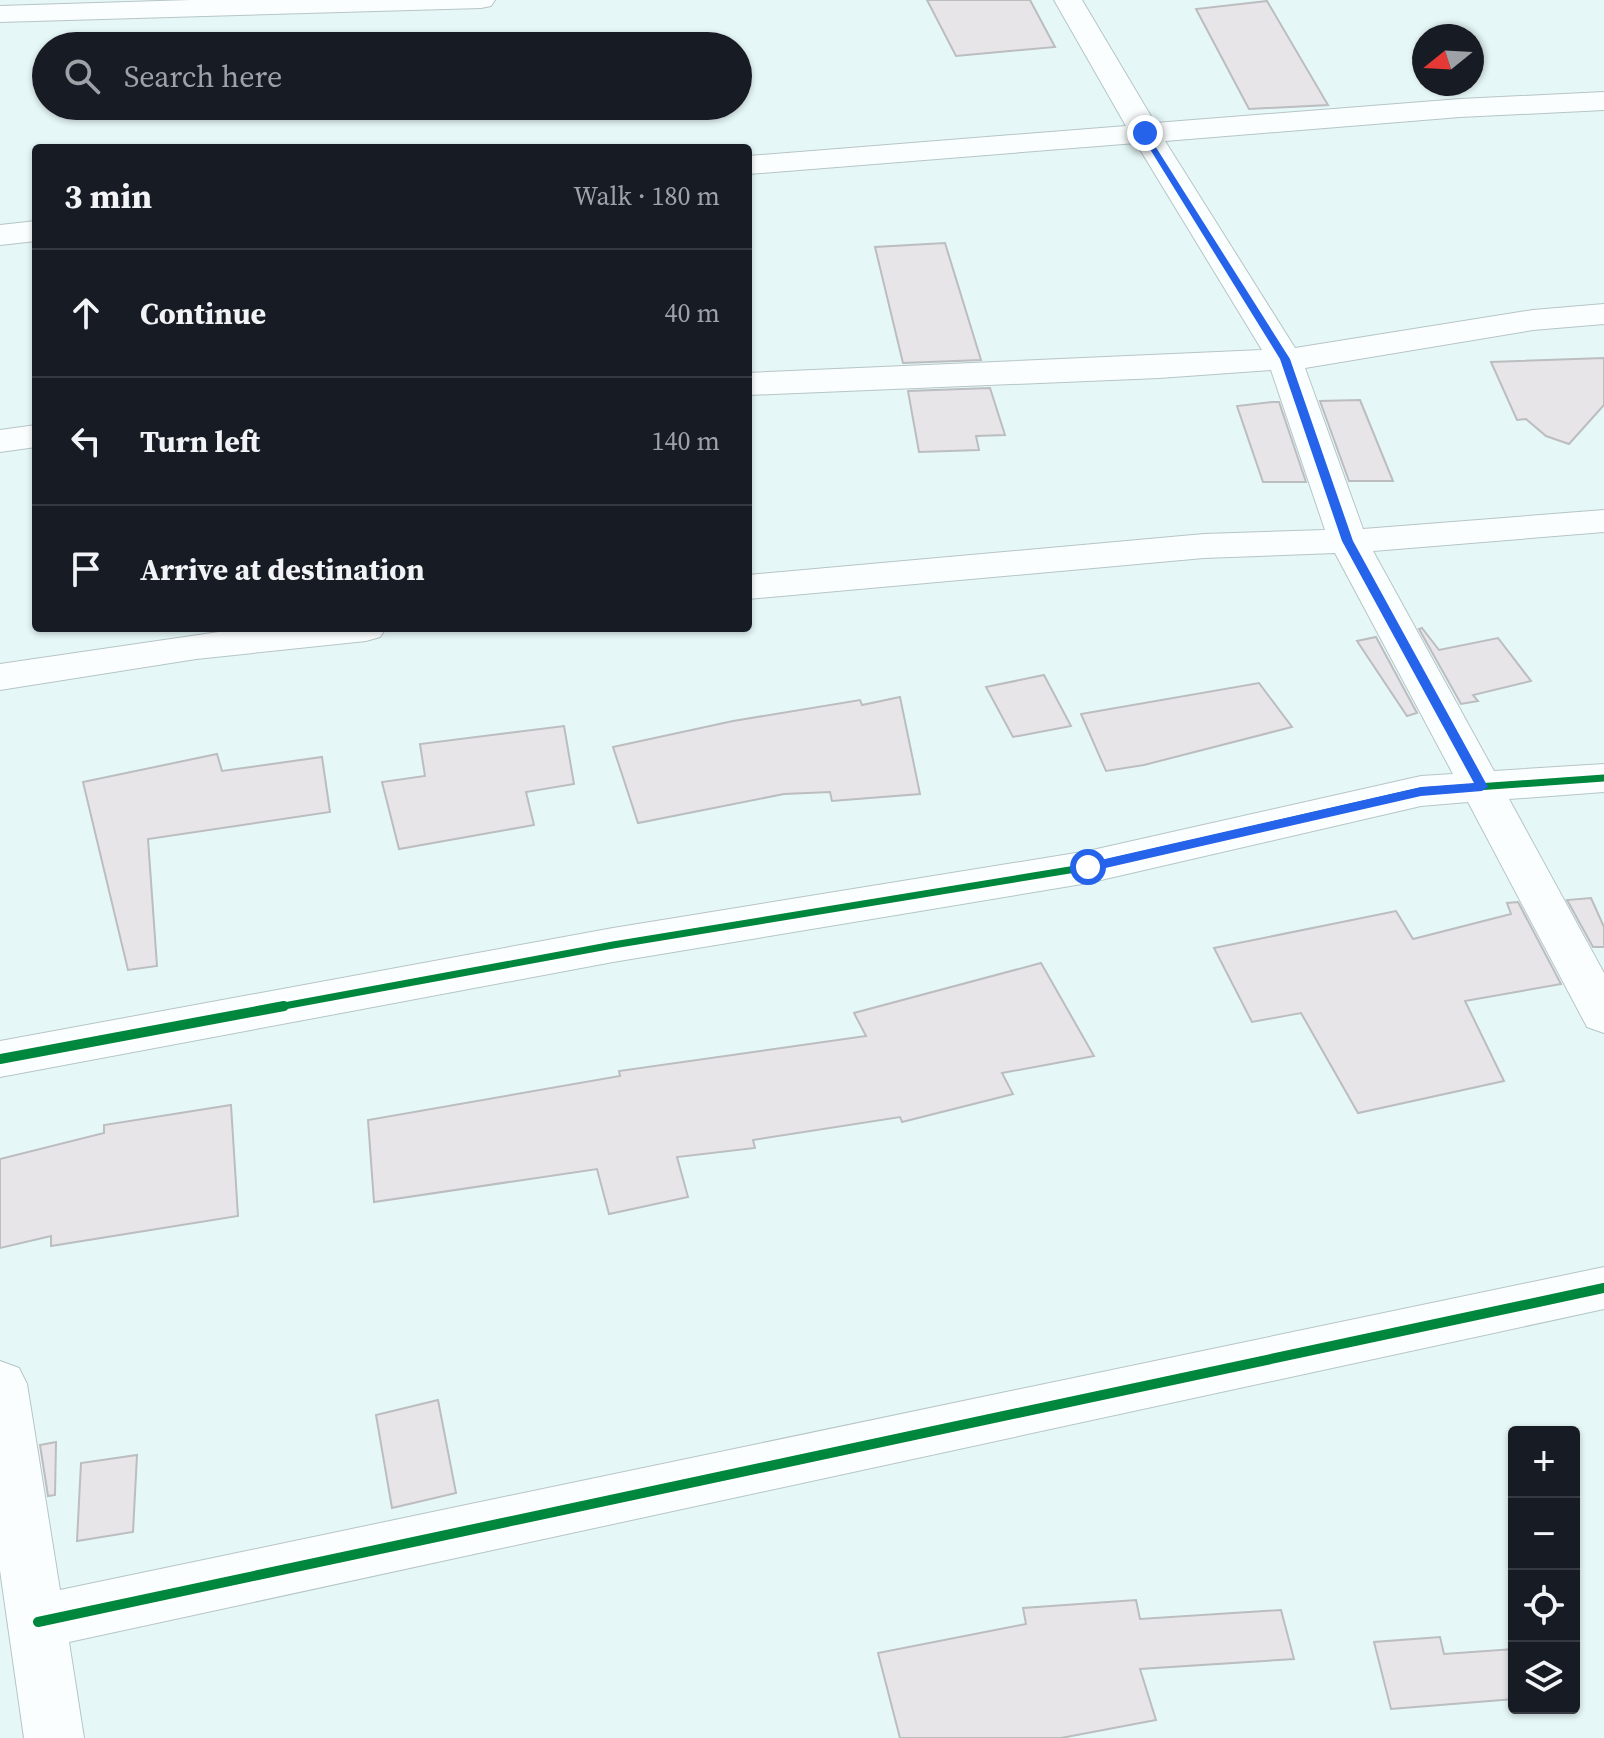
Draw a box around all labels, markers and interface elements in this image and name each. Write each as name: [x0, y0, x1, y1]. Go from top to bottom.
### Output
north arrow: [1412, 24, 1484, 96]
search box: [32, 32, 752, 120]
icon: search: [60, 54, 104, 98]
text: Search here: [124, 56, 282, 97]
route end: [1127, 115, 1163, 151]
text: 3 min: [64, 173, 152, 219]
text: Walk · 180 m: [573, 178, 720, 214]
icon: ahead: [64, 291, 108, 335]
text: Continue: [140, 293, 266, 334]
text: 40 m: [665, 295, 720, 331]
icon: left: [64, 419, 108, 463]
text: Turn left: [140, 421, 260, 462]
text: 140 m: [652, 423, 720, 459]
icon: arrive: [64, 547, 108, 591]
text: Arrive at destination: [140, 549, 425, 590]
route start: [1070, 849, 1106, 885]
map controls: [1508, 1426, 1580, 1714]
button: +: [1508, 1426, 1580, 1498]
button: −: [1508, 1498, 1580, 1570]
button: locate: [1508, 1570, 1580, 1642]
button: layers: [1508, 1642, 1580, 1714]

